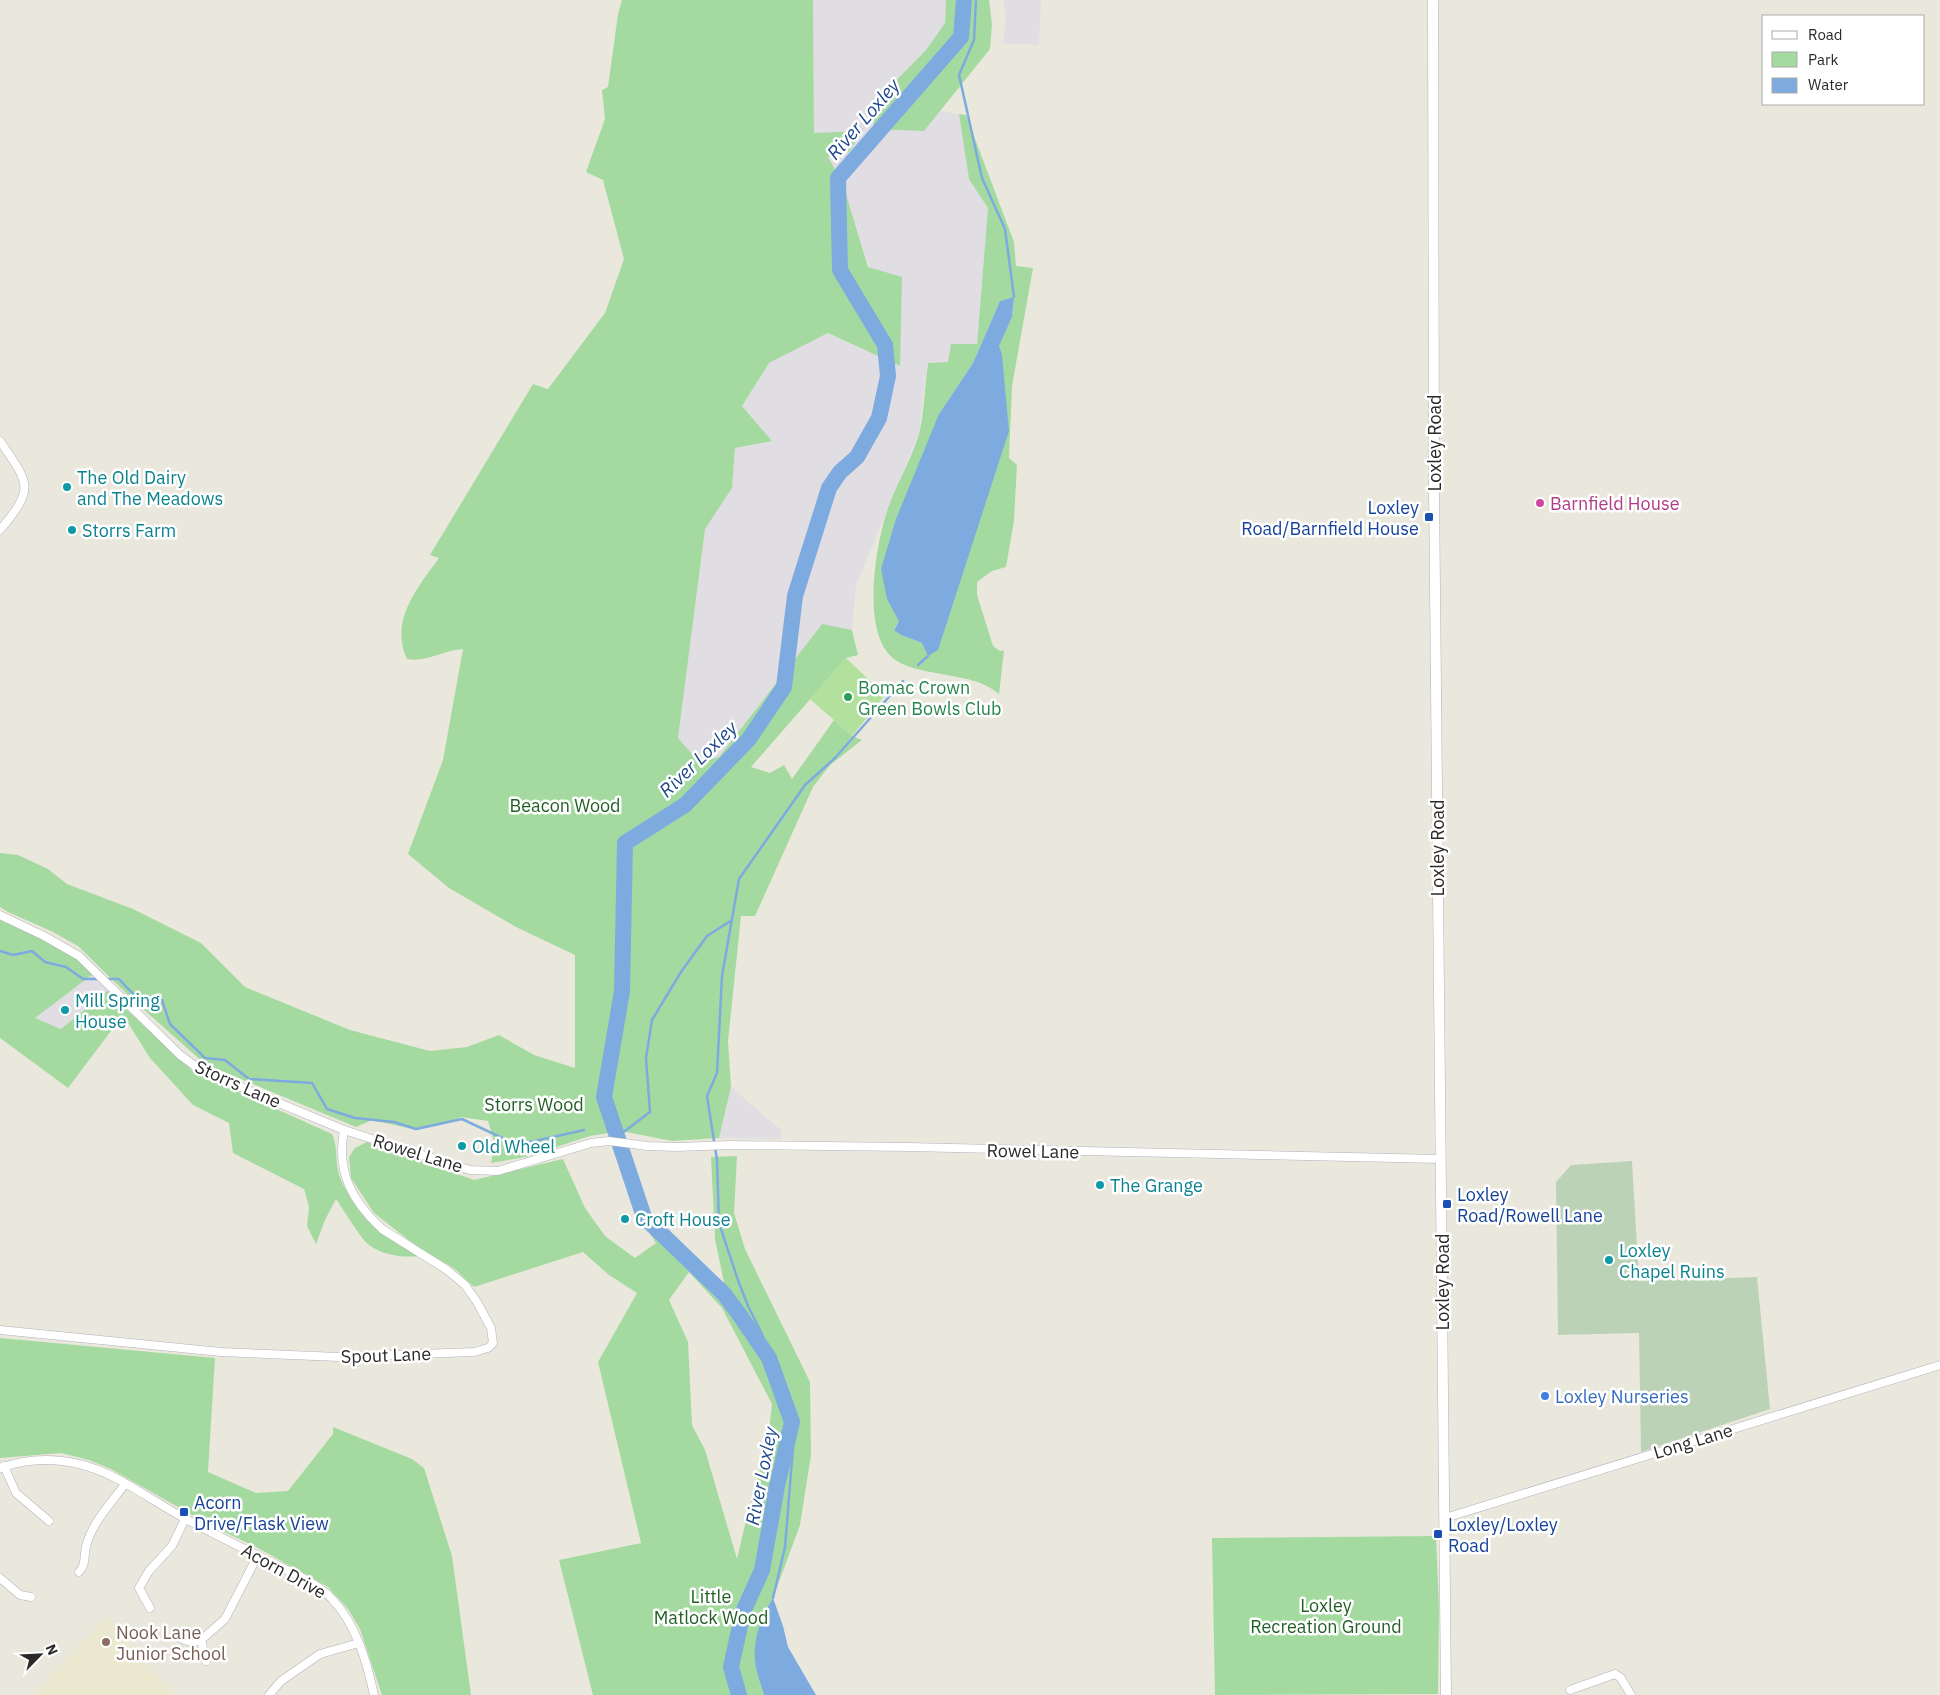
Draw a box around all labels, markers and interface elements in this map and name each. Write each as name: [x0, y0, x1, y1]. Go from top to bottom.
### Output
legend: [1762, 15, 1925, 105]
text: Road: [1808, 25, 1843, 44]
text: Park: [1808, 50, 1838, 69]
water label: River Loxley: [821, 73, 905, 164]
text: Water: [1808, 75, 1849, 94]
street label: Loxley Road: [1423, 394, 1446, 492]
place label: The Old Dairy and The Meadows: [77, 466, 223, 510]
marker: The Old Dairy and The Meadows: [61, 481, 73, 493]
place label: Barnfield House: [1550, 492, 1680, 515]
place label: Loxley Road/Barnfield House: [1241, 496, 1419, 540]
marker: Barnfield House: [1534, 497, 1546, 509]
marker: Loxley Road/Barnfield House: [1423, 511, 1435, 523]
place label: Storrs Farm: [82, 519, 176, 542]
marker: Storrs Farm: [66, 524, 78, 536]
place label: Bomac Crown Green Bowls Club: [858, 676, 1001, 720]
marker: Bomac Crown Green Bowls Club: [842, 691, 854, 703]
water label: River Loxley: [654, 715, 743, 802]
park label: Beacon Wood: [509, 794, 621, 817]
street label: Loxley Road: [1426, 799, 1449, 897]
place label: Mill Spring House: [75, 989, 160, 1033]
marker: Mill Spring House: [59, 1004, 71, 1016]
street label: Storrs Lane: [191, 1055, 285, 1113]
park label: Storrs Wood: [484, 1093, 584, 1116]
street label: Rowel Lane: [370, 1128, 466, 1178]
place label: Old Wheel: [472, 1135, 555, 1158]
street label: Rowel Lane: [986, 1139, 1080, 1163]
marker: Old Wheel: [456, 1140, 468, 1152]
place label: The Grange: [1110, 1174, 1203, 1197]
marker: The Grange: [1094, 1179, 1106, 1191]
place label: Loxley Road/Rowell Lane: [1457, 1183, 1603, 1227]
marker: Loxley Road/Rowell Lane: [1441, 1198, 1453, 1210]
place label: Croft House: [635, 1208, 731, 1231]
marker: Croft House: [619, 1213, 631, 1225]
street label: Loxley Road: [1431, 1233, 1454, 1331]
place label: Loxley Chapel Ruins: [1619, 1239, 1725, 1283]
marker: Loxley Chapel Ruins: [1603, 1254, 1615, 1266]
street label: Spout Lane: [340, 1342, 432, 1368]
place label: Loxley Nurseries: [1555, 1385, 1689, 1408]
marker: Loxley Nurseries: [1539, 1390, 1551, 1402]
street label: Long Lane: [1651, 1418, 1735, 1464]
water label: River Loxley: [740, 1424, 782, 1527]
place label: Acorn Drive/Flask View: [194, 1491, 329, 1535]
marker: Acorn Drive/Flask View: [178, 1506, 190, 1518]
place label: Loxley/Loxley Road: [1448, 1513, 1558, 1557]
marker: Loxley/Loxley Road: [1432, 1528, 1444, 1540]
street label: Acorn Drive: [238, 1538, 331, 1604]
park label: Little Matlock Wood: [654, 1585, 768, 1629]
park label: Loxley Recreation Ground: [1250, 1594, 1402, 1638]
place label: Nook Lane Junior School: [116, 1621, 226, 1665]
north arrow: [15, 1630, 65, 1680]
marker: Nook Lane Junior School: [100, 1636, 112, 1648]
text: N: [42, 1641, 62, 1658]

